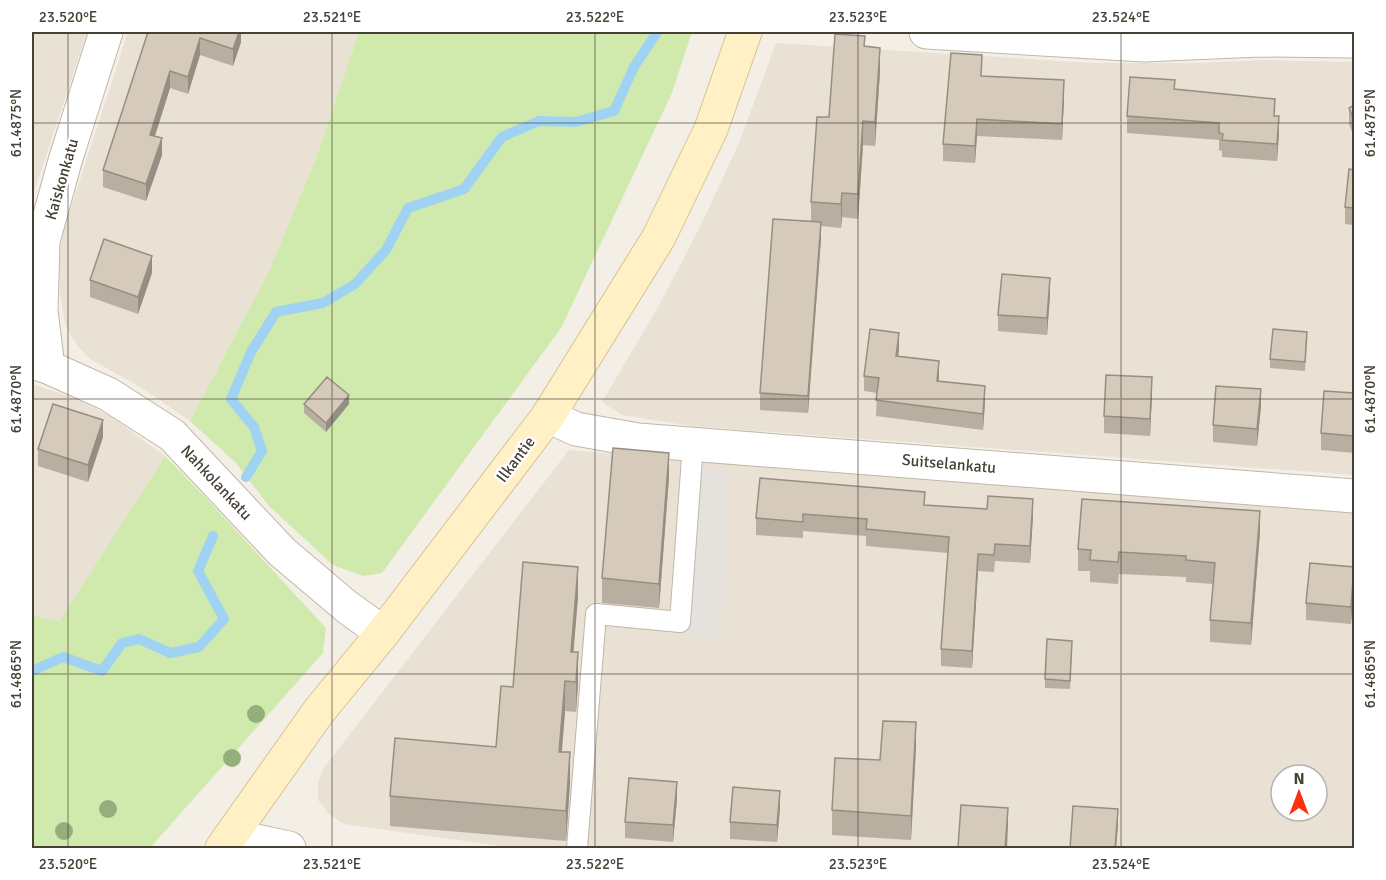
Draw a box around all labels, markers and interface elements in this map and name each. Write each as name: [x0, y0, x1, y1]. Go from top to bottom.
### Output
text: 23.520°E: [39, 8, 97, 26]
text: 23.521°E: [303, 8, 361, 26]
text: 23.522°E: [566, 8, 624, 26]
text: 23.523°E: [829, 8, 887, 26]
text: 23.524°E: [1092, 8, 1150, 26]
text: 61.4875°N: [7, 89, 25, 157]
text: 61.4875°N: [1361, 89, 1379, 157]
street label: Kaiskonkatu: [41, 136, 83, 222]
text: 61.4870°N: [7, 365, 25, 433]
text: 61.4870°N: [1361, 365, 1379, 433]
street label: Ilkantie: [492, 433, 540, 487]
street label: Nahkolankatu: [176, 441, 256, 524]
street label: Suitselankatu: [901, 450, 997, 478]
text: 61.4865°N: [7, 640, 25, 708]
text: 61.4865°N: [1361, 640, 1379, 708]
north arrow: [1269, 763, 1329, 823]
text: N: [1293, 769, 1305, 789]
text: 23.520°E: [39, 855, 97, 873]
text: 23.521°E: [303, 855, 361, 873]
text: 23.522°E: [566, 855, 624, 873]
text: 23.523°E: [829, 855, 887, 873]
text: 23.524°E: [1092, 855, 1150, 873]

